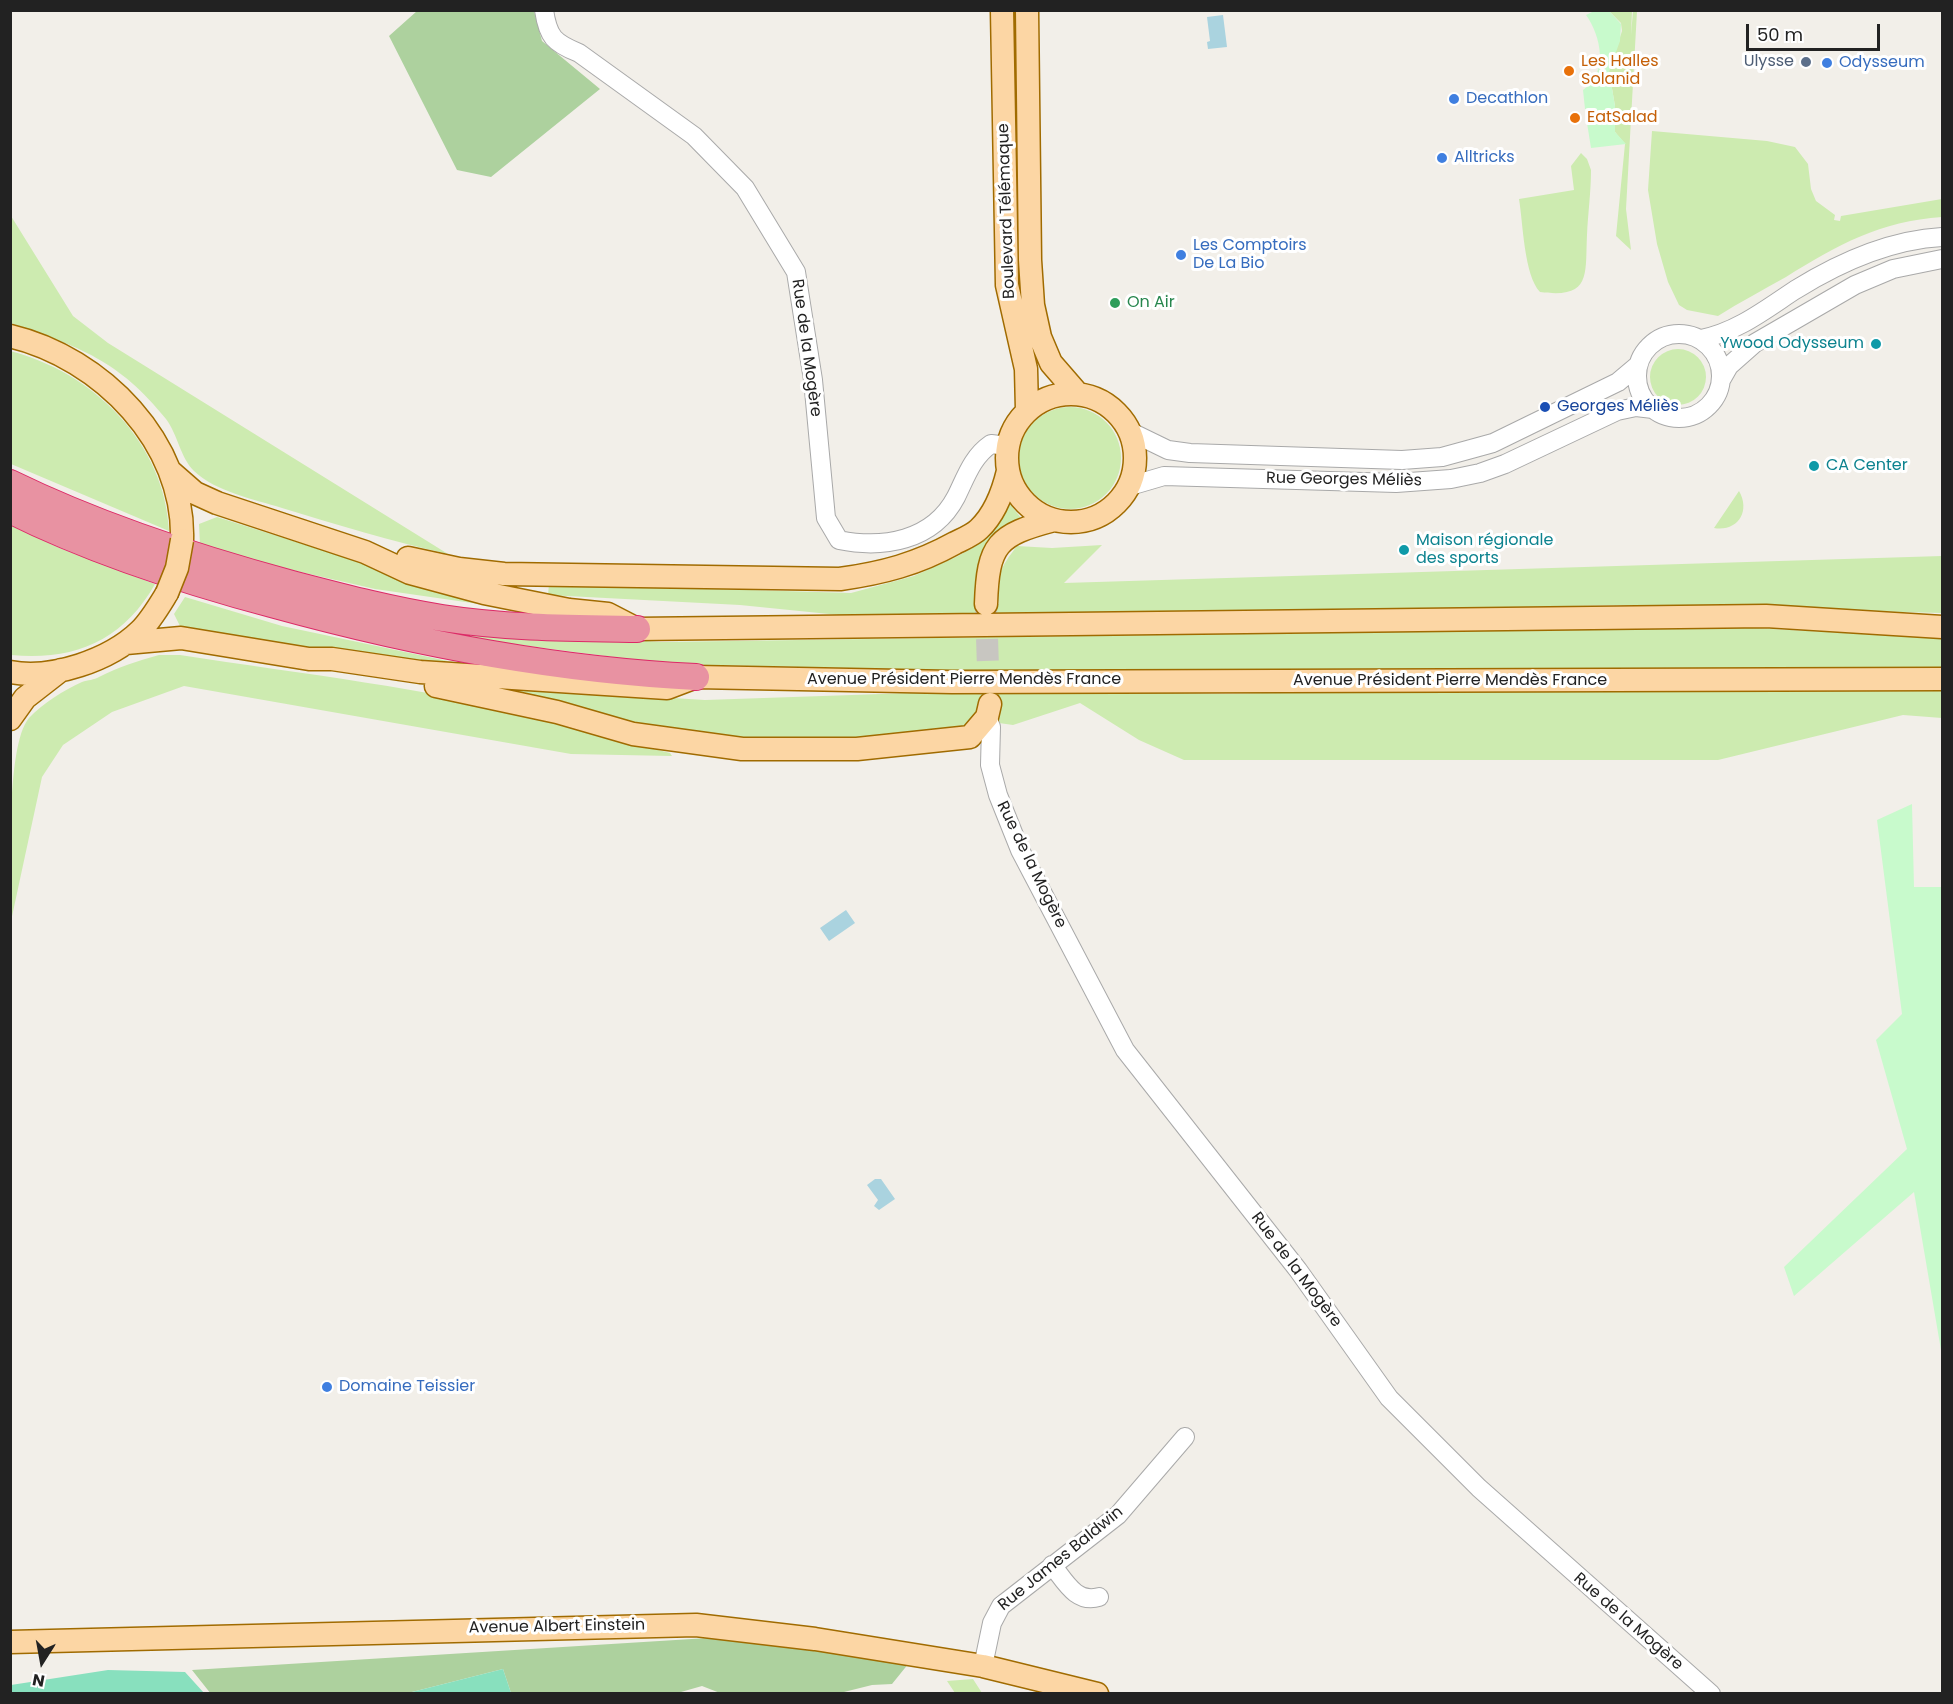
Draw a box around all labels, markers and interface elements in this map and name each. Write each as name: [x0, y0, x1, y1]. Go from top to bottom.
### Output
scale bar: [1749, 12, 1882, 50]
text: 50 m: [1757, 22, 1803, 47]
place label: Les Halles Solanid: [1581, 52, 1658, 90]
place label: Ulysse: [1744, 52, 1794, 72]
place label: Odysseum: [1839, 53, 1925, 73]
marker: Ulysse: [1799, 55, 1813, 69]
marker: Odysseum: [1820, 56, 1834, 70]
marker: Les Halles Solanid: [1562, 64, 1576, 78]
place label: Decathlon: [1466, 89, 1548, 109]
marker: Decathlon: [1447, 92, 1461, 106]
place label: EatSalad: [1587, 108, 1658, 128]
marker: EatSalad: [1568, 111, 1582, 125]
street label: Boulevard Télémaque: [994, 123, 1020, 299]
place label: Alltricks: [1454, 148, 1515, 168]
marker: Alltricks: [1435, 151, 1449, 165]
place label: Les Comptoirs De La Bio: [1193, 236, 1307, 274]
marker: Les Comptoirs De La Bio: [1174, 248, 1188, 262]
street label: Rue de la Mogère: [787, 278, 825, 418]
place label: On Air: [1127, 293, 1175, 313]
marker: On Air: [1108, 296, 1122, 310]
place label: Ywood Odysseum: [1720, 334, 1864, 354]
marker: Ywood Odysseum: [1869, 337, 1883, 351]
place label: Georges Méliès: [1557, 397, 1679, 417]
marker: Georges Méliès: [1538, 400, 1552, 414]
place label: CA Center: [1826, 456, 1908, 476]
marker: CA Center: [1807, 459, 1821, 473]
street label: Rue Georges Méliès: [1266, 469, 1422, 491]
place label: Maison régionale des sports: [1416, 531, 1553, 569]
marker: Maison régionale des sports: [1397, 543, 1411, 557]
street label: Avenue Président Pierre Mendès France: [807, 670, 1121, 690]
street label: Avenue Président Pierre Mendès France: [1293, 671, 1607, 691]
street label: Rue de la Mogère: [992, 798, 1070, 932]
street label: Rue de la Mogère: [1247, 1209, 1345, 1331]
place label: Domaine Teissier: [339, 1377, 475, 1397]
marker: Domaine Teissier: [320, 1380, 334, 1394]
street label: Rue James Baldwin: [995, 1503, 1127, 1615]
street label: Rue de la Mogère: [1569, 1569, 1687, 1675]
street label: Avenue Albert Einstein: [469, 1616, 645, 1638]
north arrow: [12, 1632, 72, 1692]
text: N: [30, 1668, 47, 1693]

